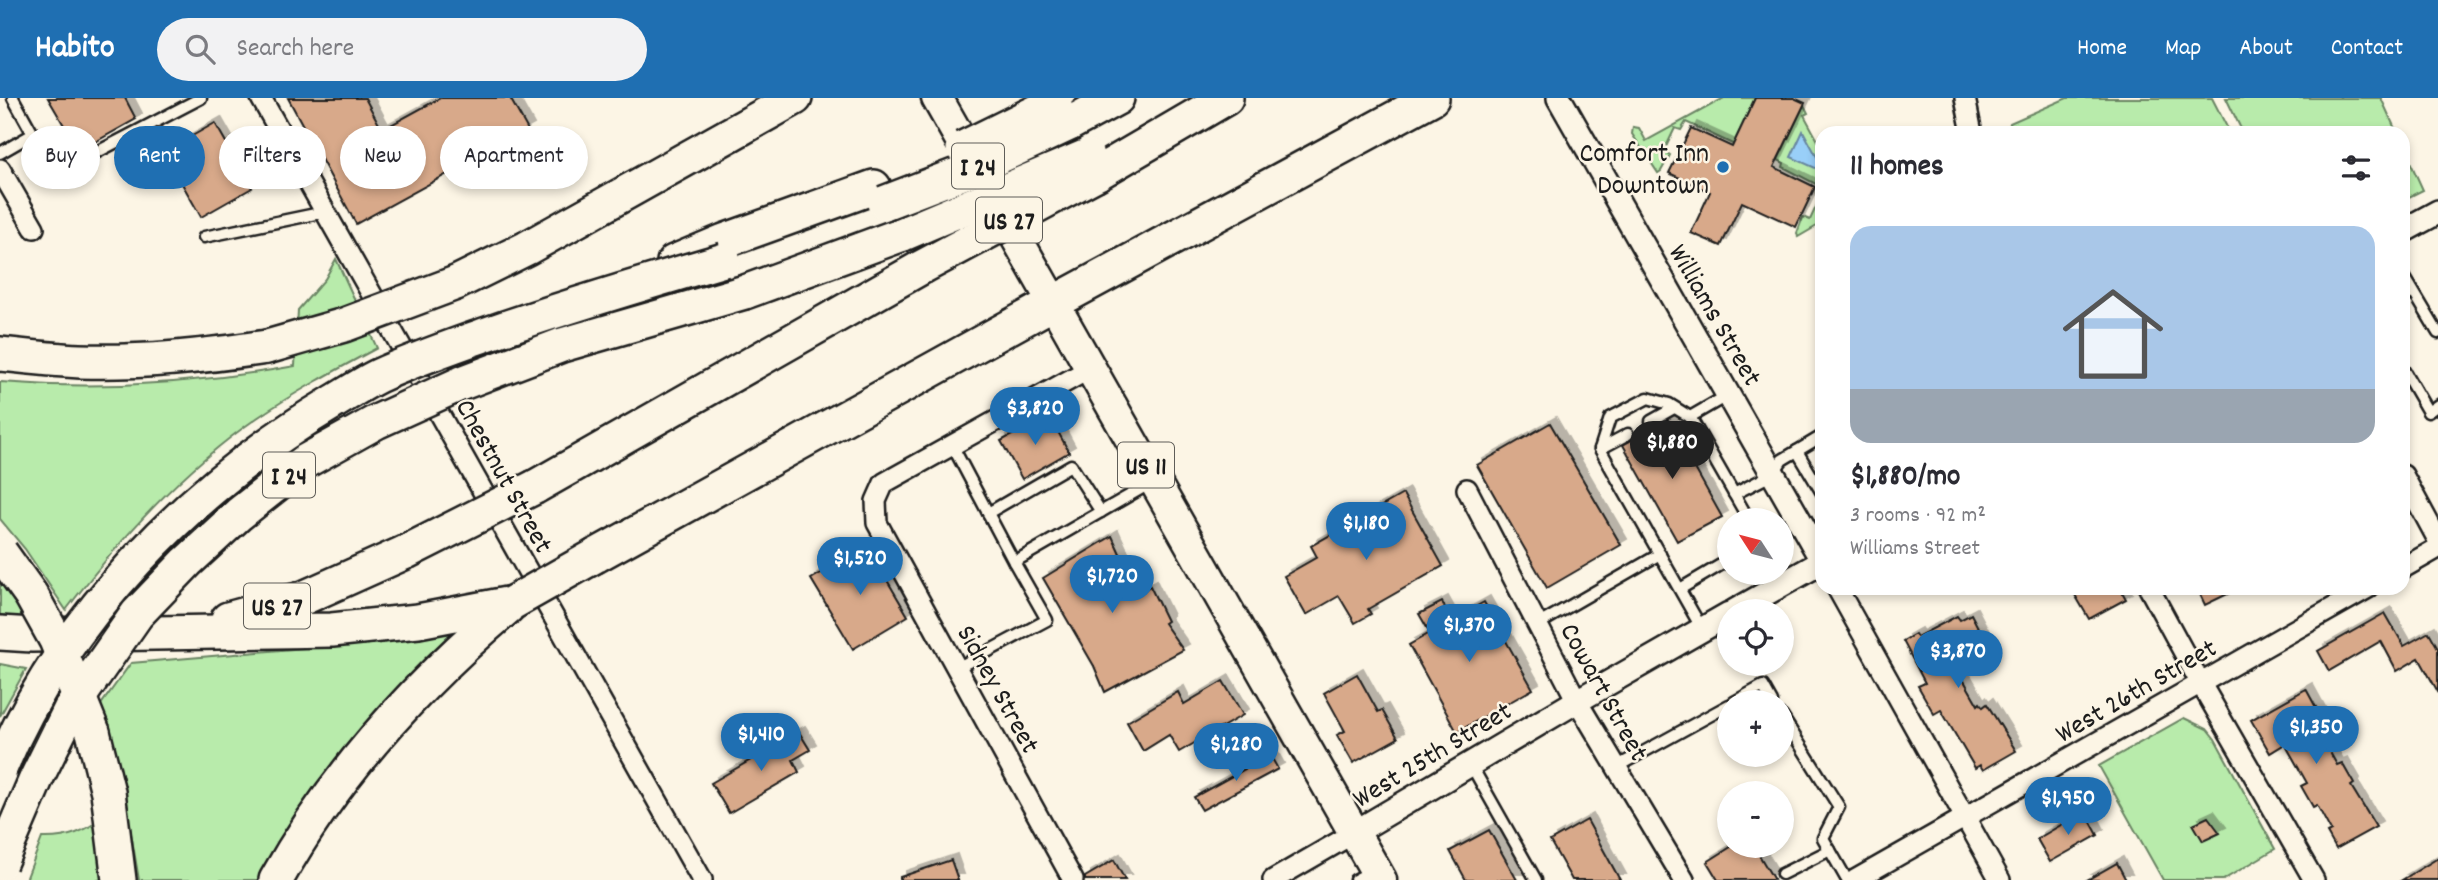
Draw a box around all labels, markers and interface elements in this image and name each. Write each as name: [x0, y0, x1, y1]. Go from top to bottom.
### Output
search box: [157, 18, 647, 81]
text: Habito: [35, 26, 115, 73]
icon: search: [181, 30, 219, 68]
text: Search here: [237, 31, 354, 68]
text: Home: [2077, 32, 2127, 66]
text: Map: [2165, 32, 2201, 66]
text: About: [2239, 32, 2293, 66]
text: Contact: [2331, 32, 2403, 66]
chip: Buy: [21, 126, 100, 189]
chip: Rent: [114, 126, 205, 189]
chip: Filters: [219, 126, 326, 189]
chip: New: [340, 126, 426, 189]
chip: Apartment: [440, 126, 588, 189]
place label: Comfort Inn Downtown: [1579, 136, 1709, 208]
road number: I 24: [952, 143, 1004, 188]
text: 11 homes: [1850, 147, 1944, 190]
icon: filters: [2337, 149, 2375, 187]
marker: Comfort Inn Downtown: [1715, 159, 1731, 175]
road number: US 27: [976, 197, 1042, 242]
street label: Williams Street: [1656, 238, 1770, 395]
icon: home: [2050, 271, 2176, 397]
pin: $3,820: [978, 388, 1092, 447]
street label: Chestnut Street: [443, 393, 561, 562]
text: $3,820: [1006, 393, 1064, 426]
pin: $1,880: [1615, 422, 1729, 481]
text: $1,880: [1646, 427, 1698, 460]
road number: US 11: [1118, 442, 1174, 488]
road number: I 24: [263, 452, 315, 498]
text: $1,880/mo: [1850, 457, 1960, 500]
text: 3 rooms · 92 m²: [1850, 500, 1986, 533]
pin: $1,180: [1309, 503, 1423, 562]
text: $1,180: [1342, 508, 1390, 541]
north arrow: [1717, 508, 1794, 584]
map controls: [1717, 508, 1794, 858]
text: Williams Street: [1850, 533, 1980, 566]
pin: $1,520: [803, 538, 917, 597]
text: $1,520: [833, 543, 887, 576]
pin: $1,720: [1055, 556, 1169, 615]
text: $1,720: [1086, 561, 1138, 594]
road number: US 27: [244, 584, 310, 628]
button: locate: [1717, 599, 1794, 676]
pin: $1,370: [1412, 604, 1526, 664]
text: $1,370: [1443, 610, 1495, 643]
street label: Cowart Street: [1547, 617, 1656, 770]
street label: Sidney Street: [944, 619, 1047, 762]
pin: $3,870: [1901, 630, 2015, 690]
street label: West 26th Street: [2049, 631, 2226, 756]
text: $3,870: [1930, 636, 1986, 669]
button: +: [1717, 690, 1794, 767]
street label: West 25th Street: [1346, 694, 1521, 821]
pin: $1,350: [2259, 706, 2373, 766]
text: $1,350: [2289, 712, 2343, 745]
pin: $1,410: [704, 714, 818, 773]
text: $1,410: [737, 719, 785, 752]
pin: $1,280: [1179, 724, 1293, 783]
text: $1,280: [1210, 729, 1262, 762]
pin: $1,950: [2011, 778, 2125, 837]
button: −: [1717, 781, 1794, 858]
text: $1,950: [2041, 783, 2095, 816]

